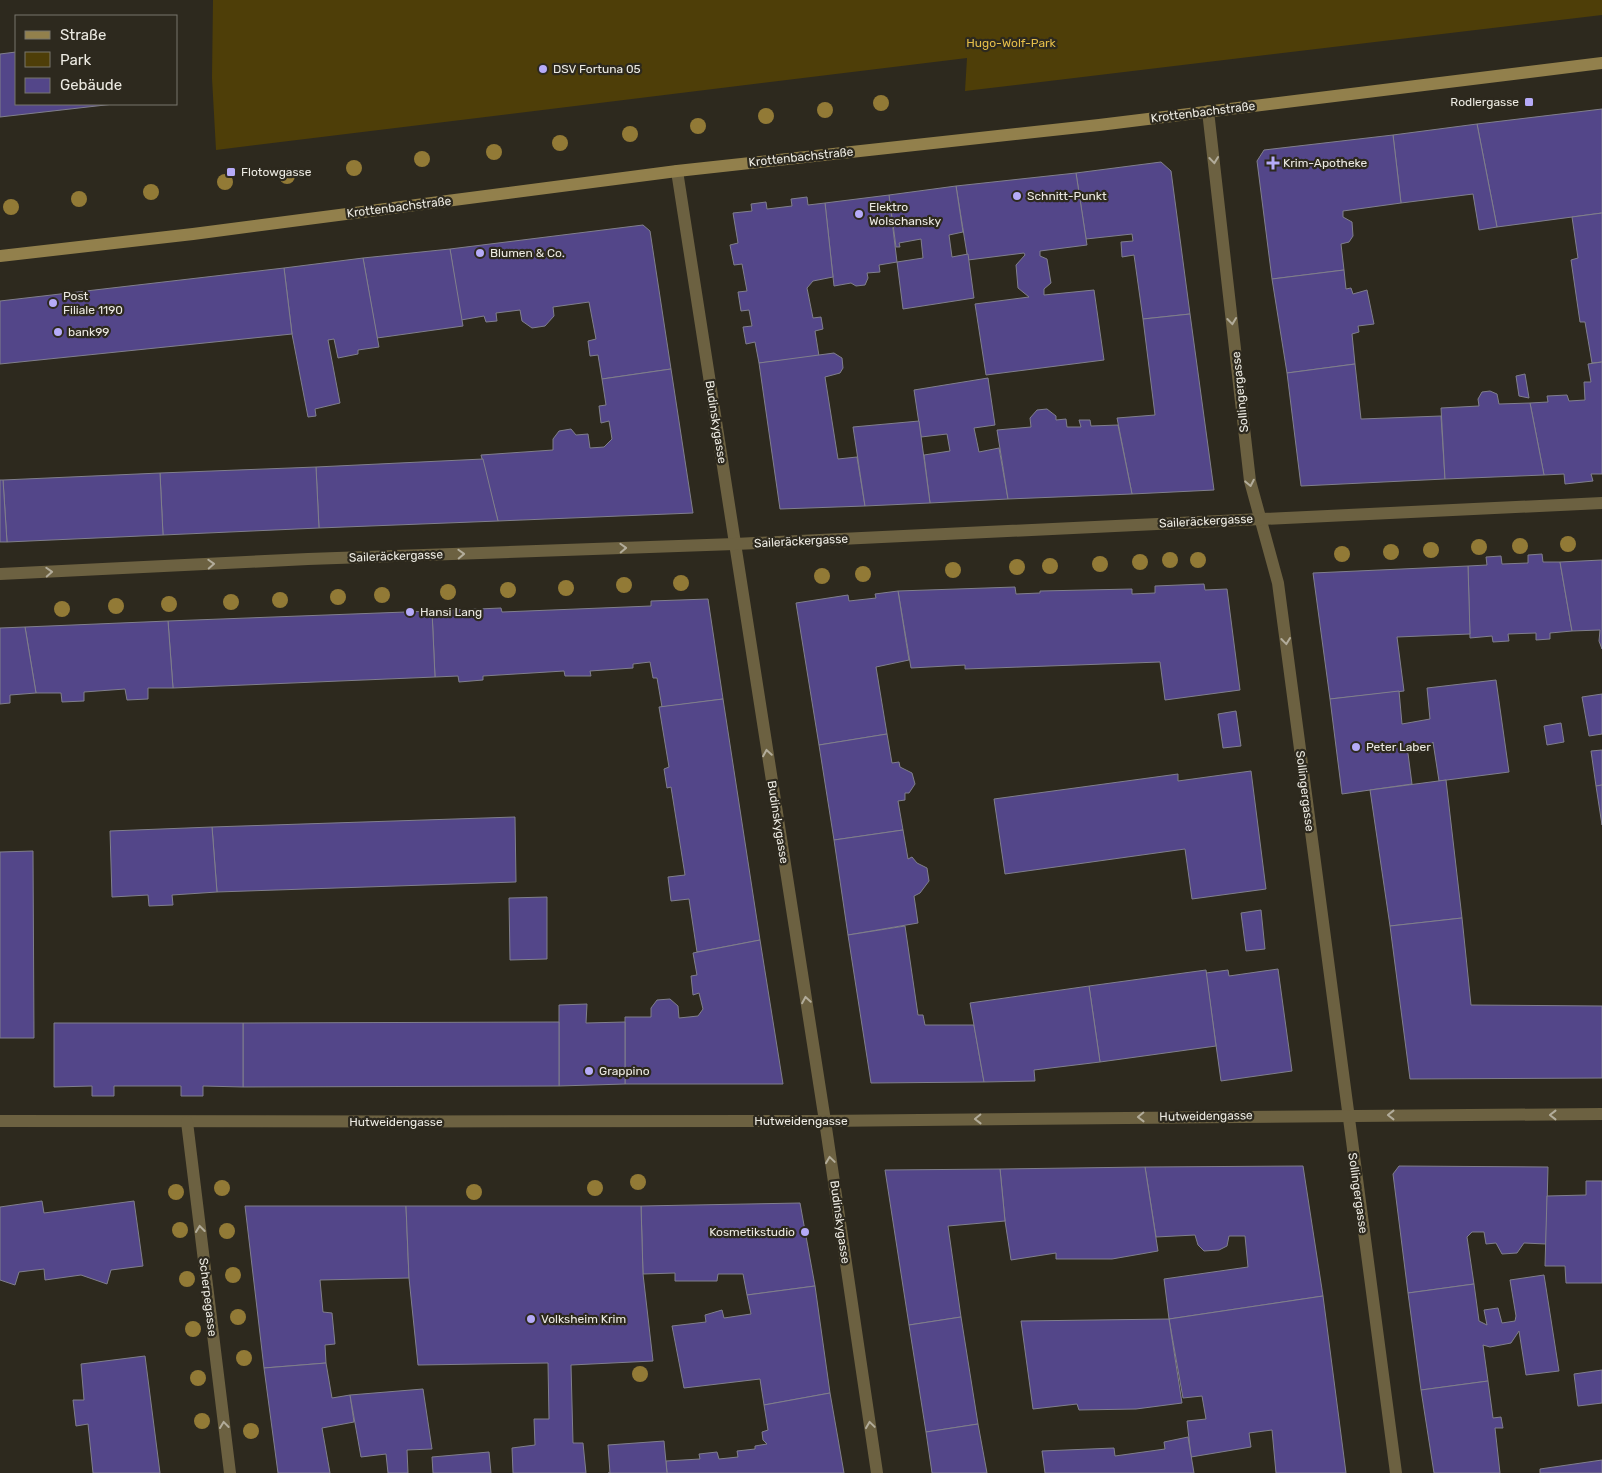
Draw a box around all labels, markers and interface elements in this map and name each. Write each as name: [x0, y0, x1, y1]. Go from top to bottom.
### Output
legend: [15, 15, 178, 105]
text: Straße: [60, 26, 106, 44]
park label: Hugo-Wolf-Park: [966, 36, 1057, 50]
text: Park: [60, 51, 91, 69]
place label: DSV Fortuna 05: [553, 62, 641, 76]
marker: DSV Fortuna 05: [537, 63, 549, 75]
text: Gebäude: [60, 76, 122, 94]
place label: Rodlergasse: [1450, 95, 1519, 109]
marker: Rodlergasse: [1523, 96, 1535, 108]
street label: Krottenbachstraße: [1150, 99, 1256, 125]
street label: Krottenbachstraße: [748, 145, 854, 169]
one-way arrow: [1208, 156, 1219, 164]
place label: Krim-Apotheke: [1283, 156, 1368, 170]
marker: Krim-Apotheke: [1267, 157, 1279, 169]
place label: Flotowgasse: [241, 165, 312, 179]
marker: Flotowgasse: [225, 166, 237, 178]
place label: Schnitt-Punkt: [1027, 189, 1107, 203]
marker: Schnitt-Punkt: [1011, 190, 1023, 202]
street label: Krottenbachstraße: [346, 194, 452, 220]
place label: Elektro Wolschansky: [869, 200, 941, 228]
marker: Elektro Wolschansky: [853, 208, 865, 220]
place label: Blumen & Co.: [490, 246, 565, 260]
marker: Blumen & Co.: [474, 247, 486, 259]
place label: Post Filiale 1190: [63, 289, 123, 317]
marker: Post Filiale 1190: [47, 297, 59, 309]
one-way arrow: [1226, 318, 1237, 326]
place label: bank99: [68, 325, 109, 339]
marker: bank99: [52, 326, 64, 338]
street label: Sollingergasse: [1229, 351, 1251, 433]
street label: Budinskygasse: [703, 379, 730, 465]
one-way arrow: [1245, 478, 1255, 487]
street label: Saileräckergasse: [1159, 512, 1254, 530]
street label: Saileräckergasse: [754, 532, 849, 550]
one-way arrow: [619, 543, 627, 554]
street label: Saileräckergasse: [349, 547, 444, 565]
one-way arrow: [458, 549, 465, 559]
one-way arrow: [208, 559, 215, 569]
one-way arrow: [45, 566, 53, 577]
place label: Hansi Lang: [420, 605, 482, 619]
marker: Hansi Lang: [404, 606, 416, 618]
one-way arrow: [1280, 636, 1290, 645]
place label: Peter Laber: [1366, 740, 1431, 754]
marker: Peter Laber: [1350, 741, 1362, 753]
one-way arrow: [763, 748, 773, 757]
street label: Sollingergasse: [1293, 750, 1317, 833]
street label: Budinskygasse: [765, 779, 792, 865]
one-way arrow: [801, 995, 811, 1004]
place label: Grappino: [599, 1064, 650, 1078]
marker: Grappino: [583, 1065, 595, 1077]
street label: Hutweidengasse: [1159, 1108, 1253, 1124]
one-way arrow: [1387, 1110, 1394, 1120]
one-way arrow: [1549, 1110, 1557, 1120]
one-way arrow: [1137, 1112, 1144, 1122]
street label: Hutweidengasse: [754, 1114, 848, 1128]
one-way arrow: [974, 1114, 982, 1124]
street label: Hutweidengasse: [349, 1115, 443, 1129]
street label: Sollingergasse: [1345, 1152, 1371, 1235]
one-way arrow: [826, 1156, 836, 1165]
street label: Budinskygasse: [827, 1179, 853, 1265]
one-way arrow: [195, 1224, 206, 1232]
place label: Kosmetikstudio: [709, 1225, 795, 1239]
marker: Kosmetikstudio: [799, 1226, 811, 1238]
street label: Scherpegasse: [196, 1257, 220, 1337]
place label: Volksheim Krim: [541, 1312, 626, 1326]
marker: Volksheim Krim: [525, 1313, 537, 1325]
one-way arrow: [219, 1420, 230, 1428]
one-way arrow: [865, 1420, 876, 1428]

